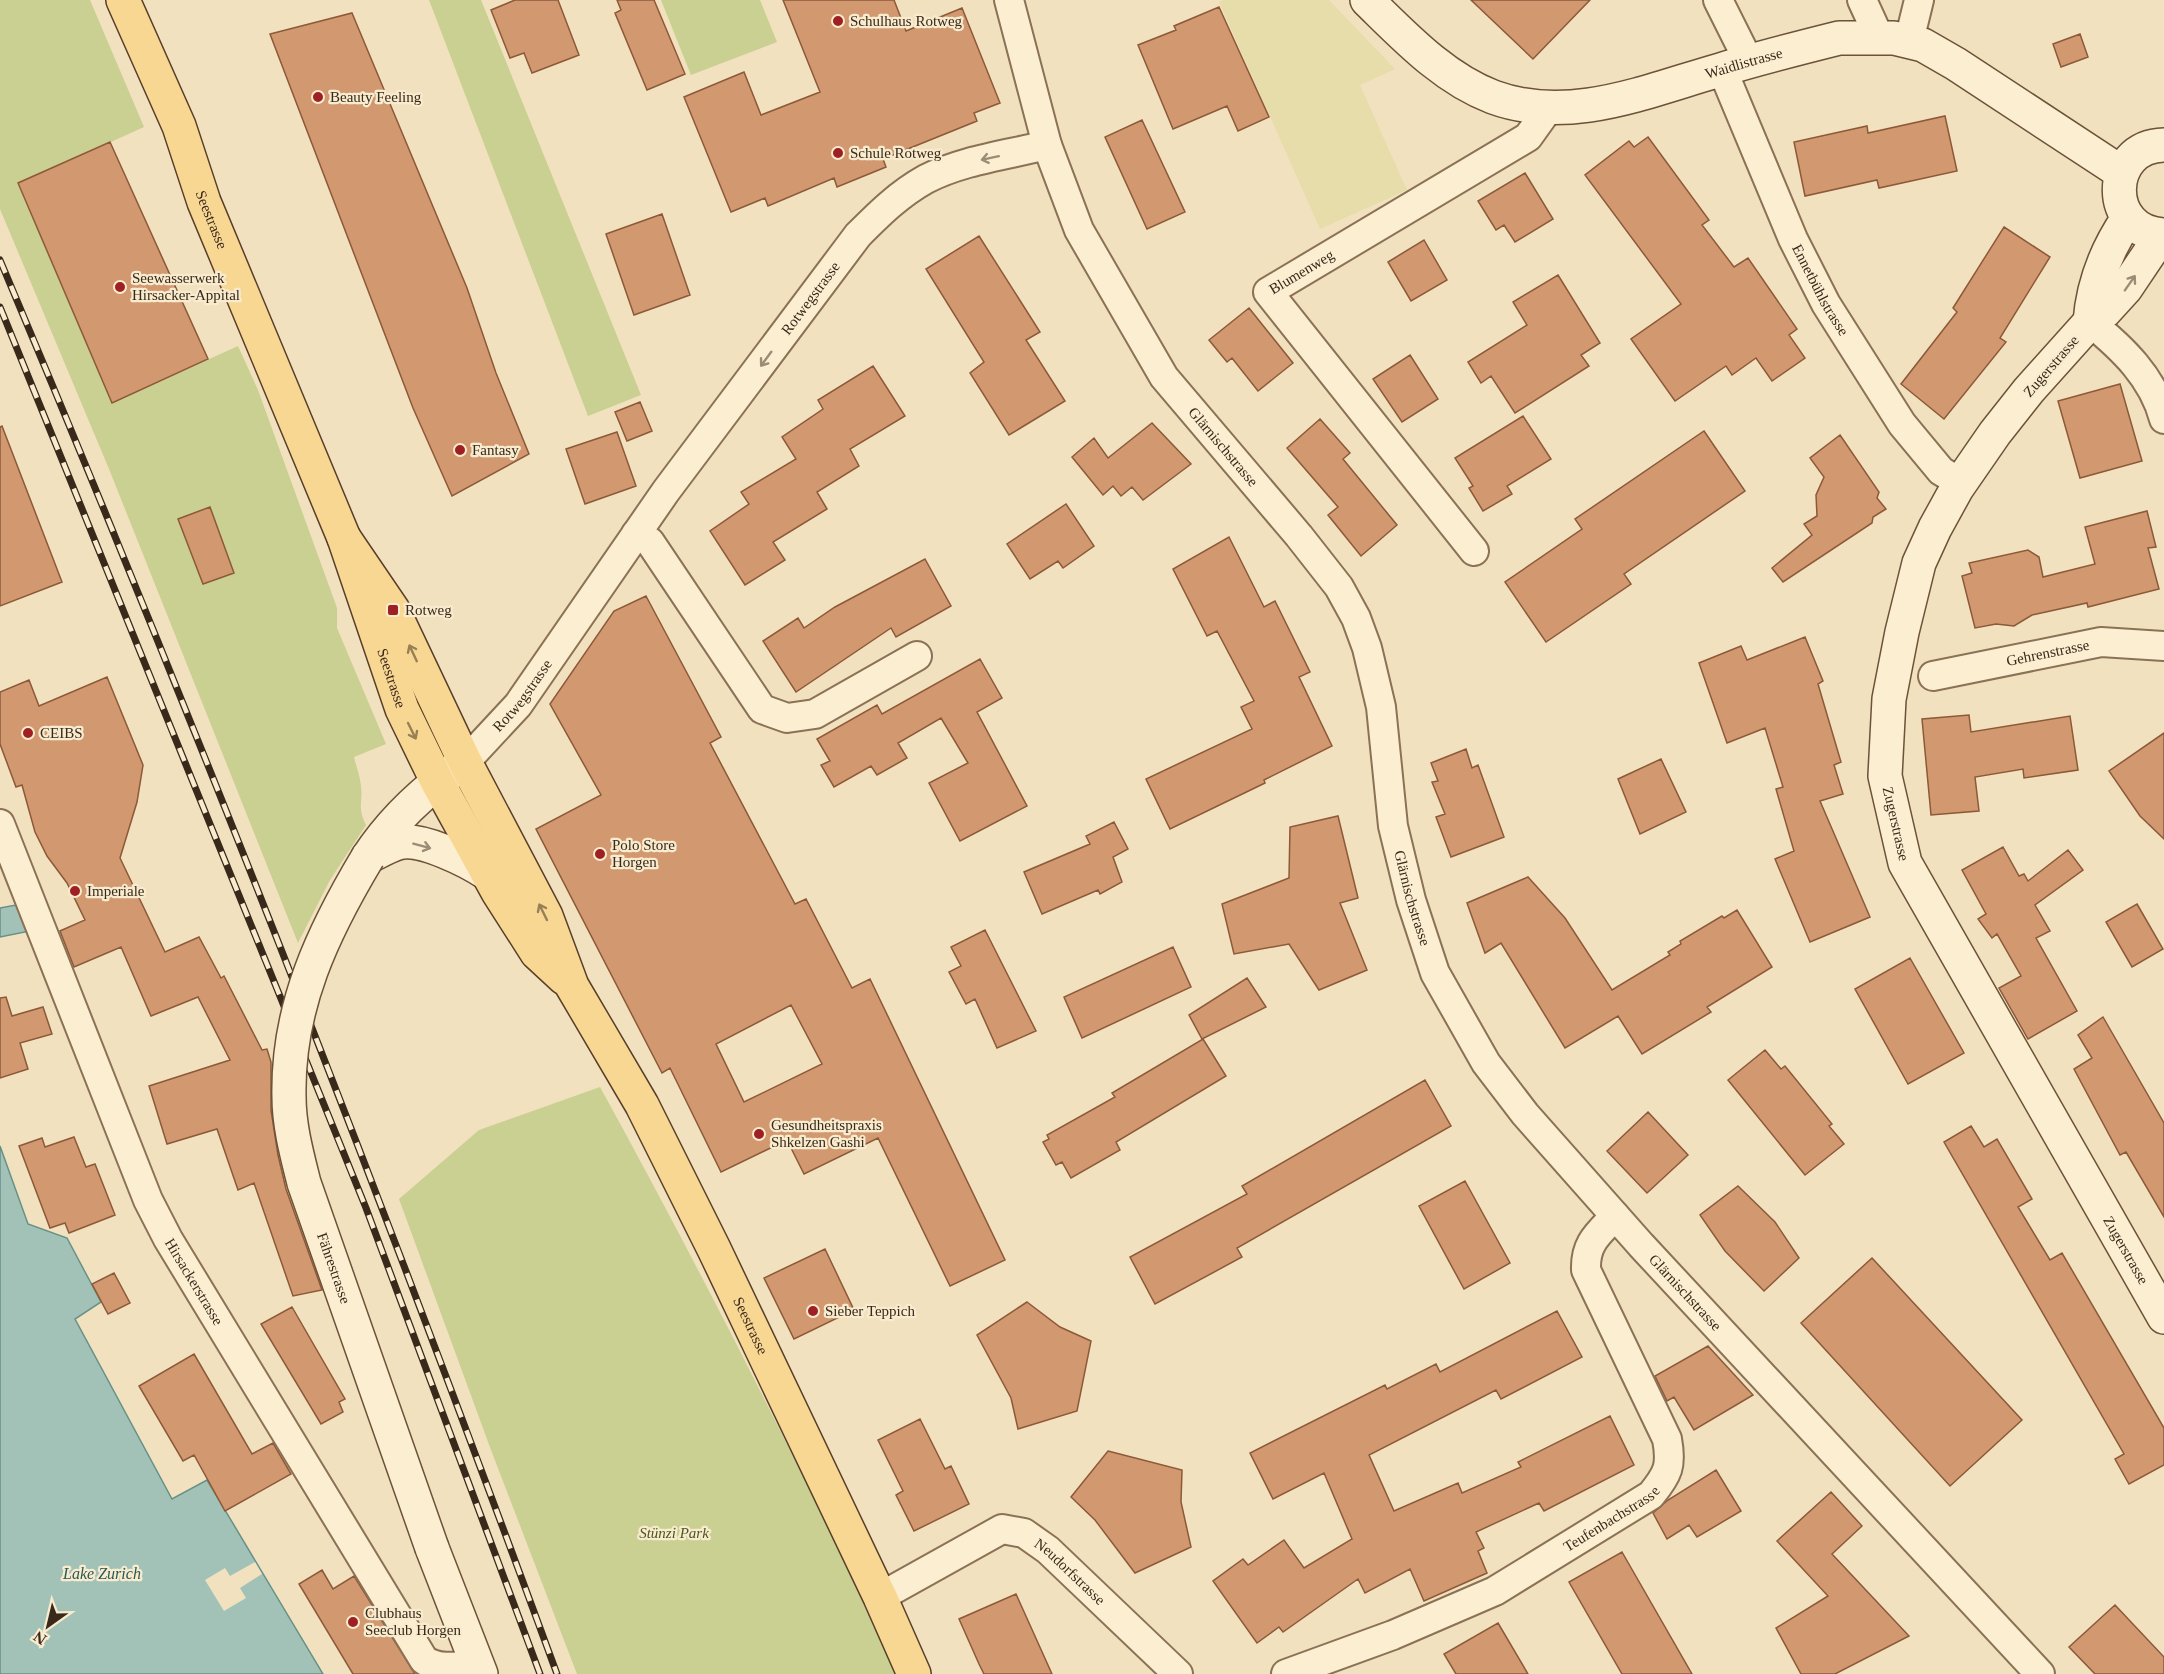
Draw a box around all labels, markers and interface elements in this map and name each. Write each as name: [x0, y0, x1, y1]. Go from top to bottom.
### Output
place label: Schulhaus Rotweg: [850, 13, 963, 29]
marker: Schulhaus Rotweg: [831, 14, 845, 28]
street label: Waidlistrasse: [1703, 45, 1785, 82]
place label: Beauty Feeling: [330, 89, 422, 105]
marker: Beauty Feeling: [311, 90, 325, 104]
place label: Schule Rotweg: [850, 145, 942, 161]
marker: Schule Rotweg: [831, 146, 845, 160]
one-way arrow: [981, 153, 1000, 165]
street label: Seestrasse: [193, 188, 231, 252]
street label: Ennetbühlstrasse: [1789, 242, 1852, 339]
street label: Blumenweg: [1266, 246, 1337, 297]
street label: Rotwegstrasse: [778, 258, 843, 338]
place label: Seewasserwerk Hirsacker-Appital: [132, 270, 240, 303]
one-way arrow: [2124, 275, 2136, 291]
marker: Seewasserwerk Hirsacker-Appital: [113, 280, 127, 294]
street label: Zugerstrasse: [2020, 332, 2082, 400]
one-way arrow: [760, 350, 772, 366]
street label: Glärnischstrasse: [1185, 404, 1261, 490]
place label: Fantasy: [472, 442, 519, 458]
marker: Fantasy: [453, 443, 467, 457]
place label: Rotweg: [405, 602, 452, 618]
marker: Rotweg: [386, 603, 400, 617]
street label: Gehrenstrasse: [2005, 637, 2091, 669]
one-way arrow: [407, 644, 419, 662]
street label: Seestrasse: [374, 646, 409, 710]
street label: Rotwegstrasse: [490, 656, 555, 735]
one-way arrow: [407, 722, 419, 740]
place label: CEIBS: [40, 725, 83, 741]
marker: CEIBS: [21, 726, 35, 740]
street label: Zugerstrasse: [1880, 785, 1912, 863]
place label: Polo Store Horgen: [612, 837, 675, 870]
one-way arrow: [413, 840, 432, 852]
marker: Polo Store Horgen: [593, 847, 607, 861]
street label: Glärnischstrasse: [1391, 849, 1434, 948]
place label: Imperiale: [87, 883, 145, 899]
marker: Imperiale: [68, 884, 82, 898]
one-way arrow: [537, 903, 548, 921]
place label: Gesundheitspraxis Shkelzen Gashi: [771, 1117, 882, 1150]
marker: Gesundheitspraxis Shkelzen Gashi: [752, 1127, 766, 1141]
street label: Zugerstrasse: [2100, 1213, 2152, 1287]
street label: Fährestrasse: [314, 1230, 354, 1306]
street label: Hirsackerstrasse: [162, 1236, 227, 1328]
street label: Glärnischstrasse: [1646, 1251, 1725, 1334]
street label: Seestrasse: [730, 1294, 771, 1357]
place label: Sieber Teppich: [825, 1303, 915, 1319]
marker: Sieber Teppich: [806, 1304, 820, 1318]
street label: Teufenbachstrasse: [1561, 1483, 1663, 1555]
park label: Stünzi Park: [639, 1525, 709, 1541]
street label: Neudorfstrasse: [1032, 1535, 1108, 1608]
water label: Lake Zurich: [62, 1565, 141, 1582]
north arrow: [18, 1596, 78, 1656]
place label: Clubhaus Seeclub Horgen: [365, 1605, 461, 1638]
marker: Clubhaus Seeclub Horgen: [346, 1615, 360, 1629]
text: N: [30, 1627, 49, 1648]

